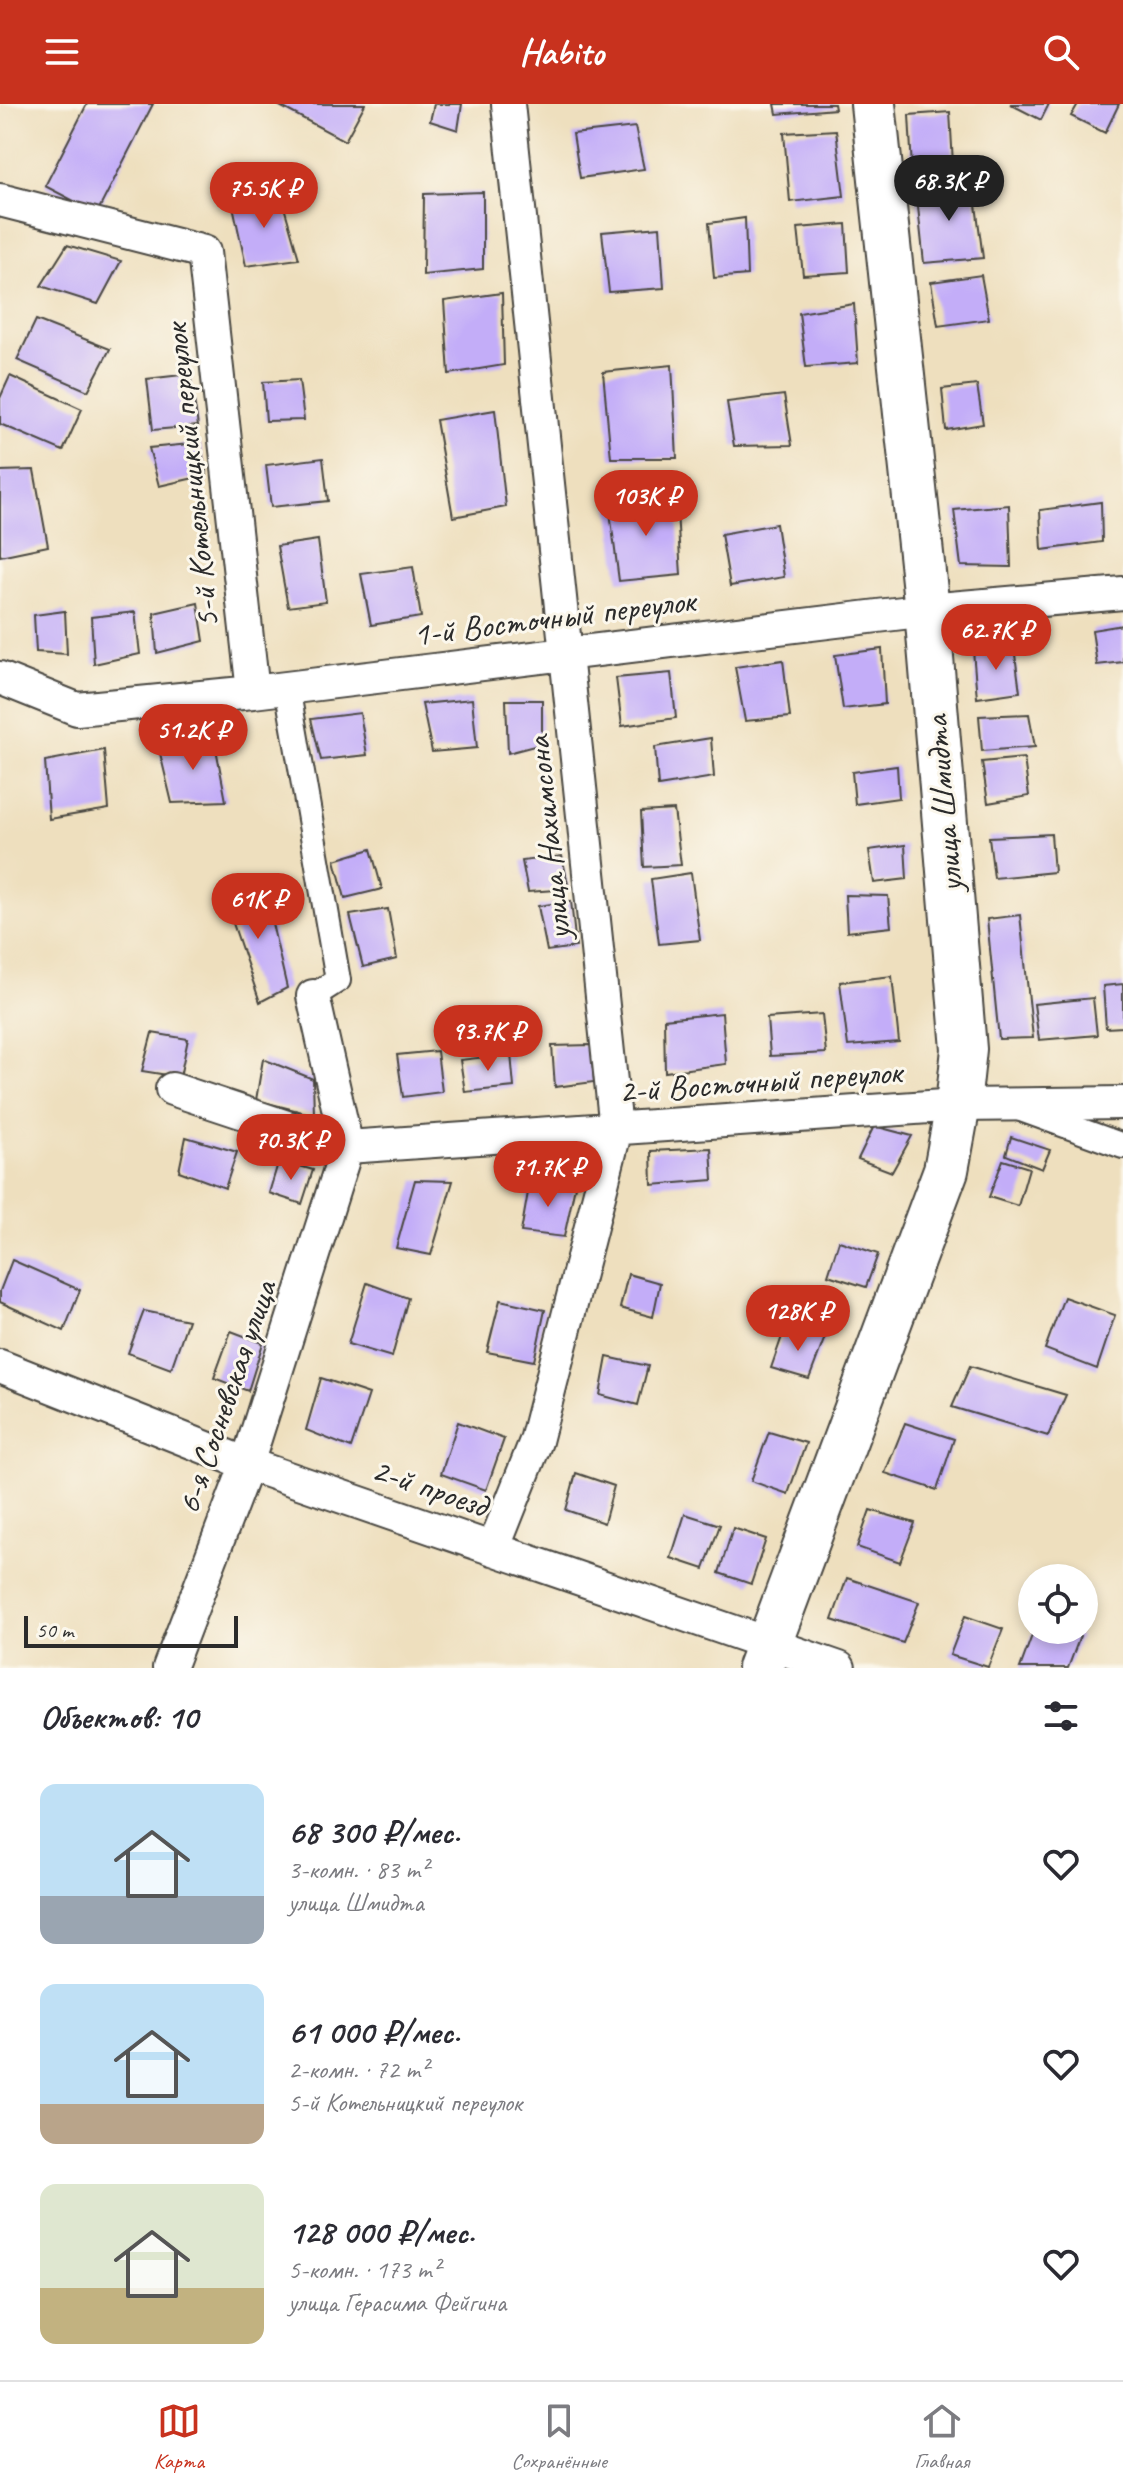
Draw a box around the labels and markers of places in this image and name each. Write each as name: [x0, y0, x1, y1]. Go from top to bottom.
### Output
pin: 68.3K ₽: [875, 155, 1023, 223]
pin: 75.5K ₽: [190, 162, 338, 230]
pin: 103K ₽: [581, 470, 711, 538]
pin: 62.7K ₽: [922, 604, 1070, 672]
pin: 51.2K ₽: [119, 704, 267, 772]
pin: 61K ₽: [202, 873, 314, 941]
pin: 93.7K ₽: [414, 1005, 562, 1073]
pin: 70.3K ₽: [217, 1114, 365, 1182]
pin: 71.7K ₽: [474, 1141, 622, 1209]
pin: 128K ₽: [733, 1285, 863, 1353]

